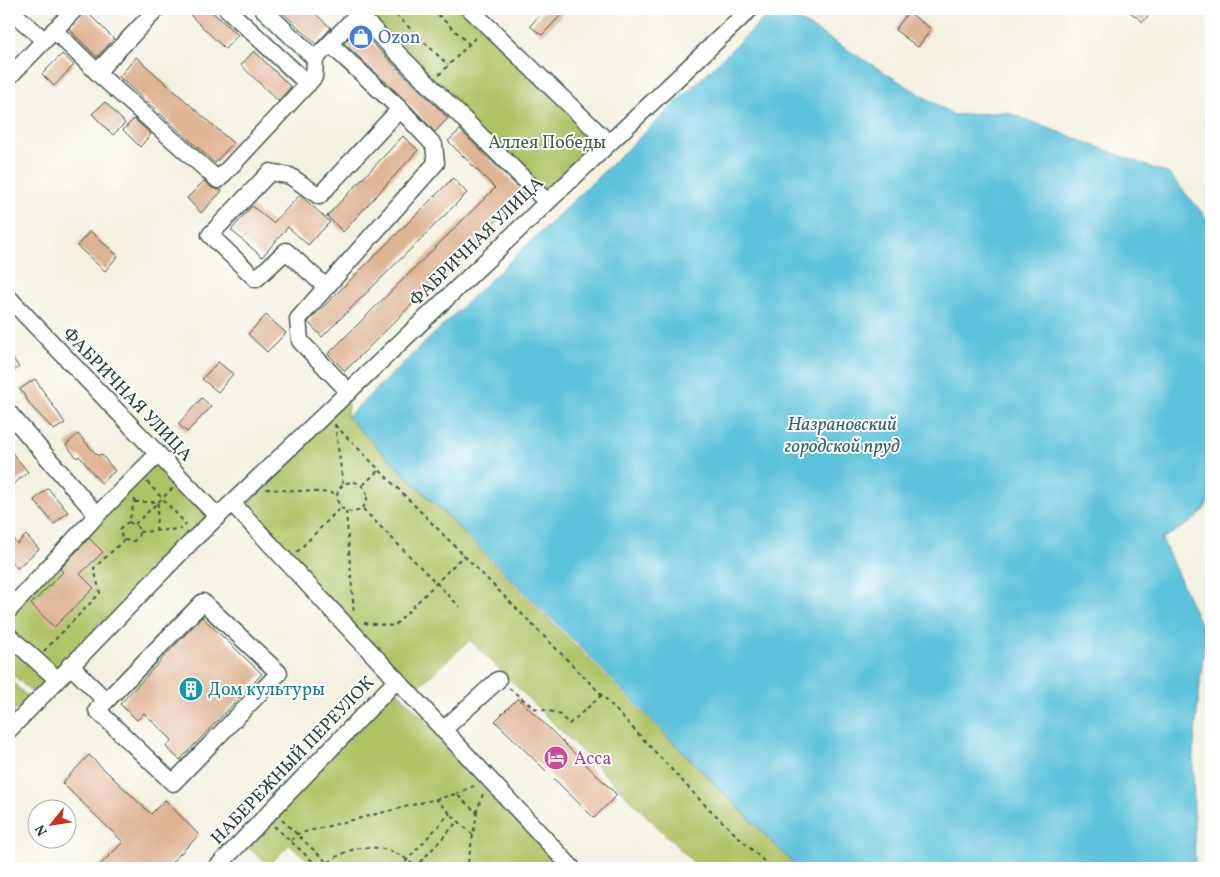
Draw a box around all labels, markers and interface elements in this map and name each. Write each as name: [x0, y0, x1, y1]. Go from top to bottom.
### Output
shop icon: Ozon: [348, 24, 374, 50]
place label: Ozon: [378, 26, 421, 51]
park label: Аллея Победы: [488, 131, 606, 156]
street label: ФАБРИЧНАЯ УЛИЦА: [405, 171, 550, 313]
street label: ФАБРИЧНАЯ УЛИЦА: [56, 323, 198, 468]
water label: Назрановский городской пруд: [784, 412, 900, 460]
street label: НАБЕРЕЖНЫЙ ПЕРЕУЛОК: [206, 671, 380, 851]
building icon: Дом культуры: [178, 676, 204, 702]
place label: Дом культуры: [208, 678, 325, 703]
hotel icon: Асса: [543, 745, 569, 771]
place label: Асса: [574, 747, 611, 772]
north arrow: [28, 800, 78, 850]
text: N: [31, 821, 53, 839]

